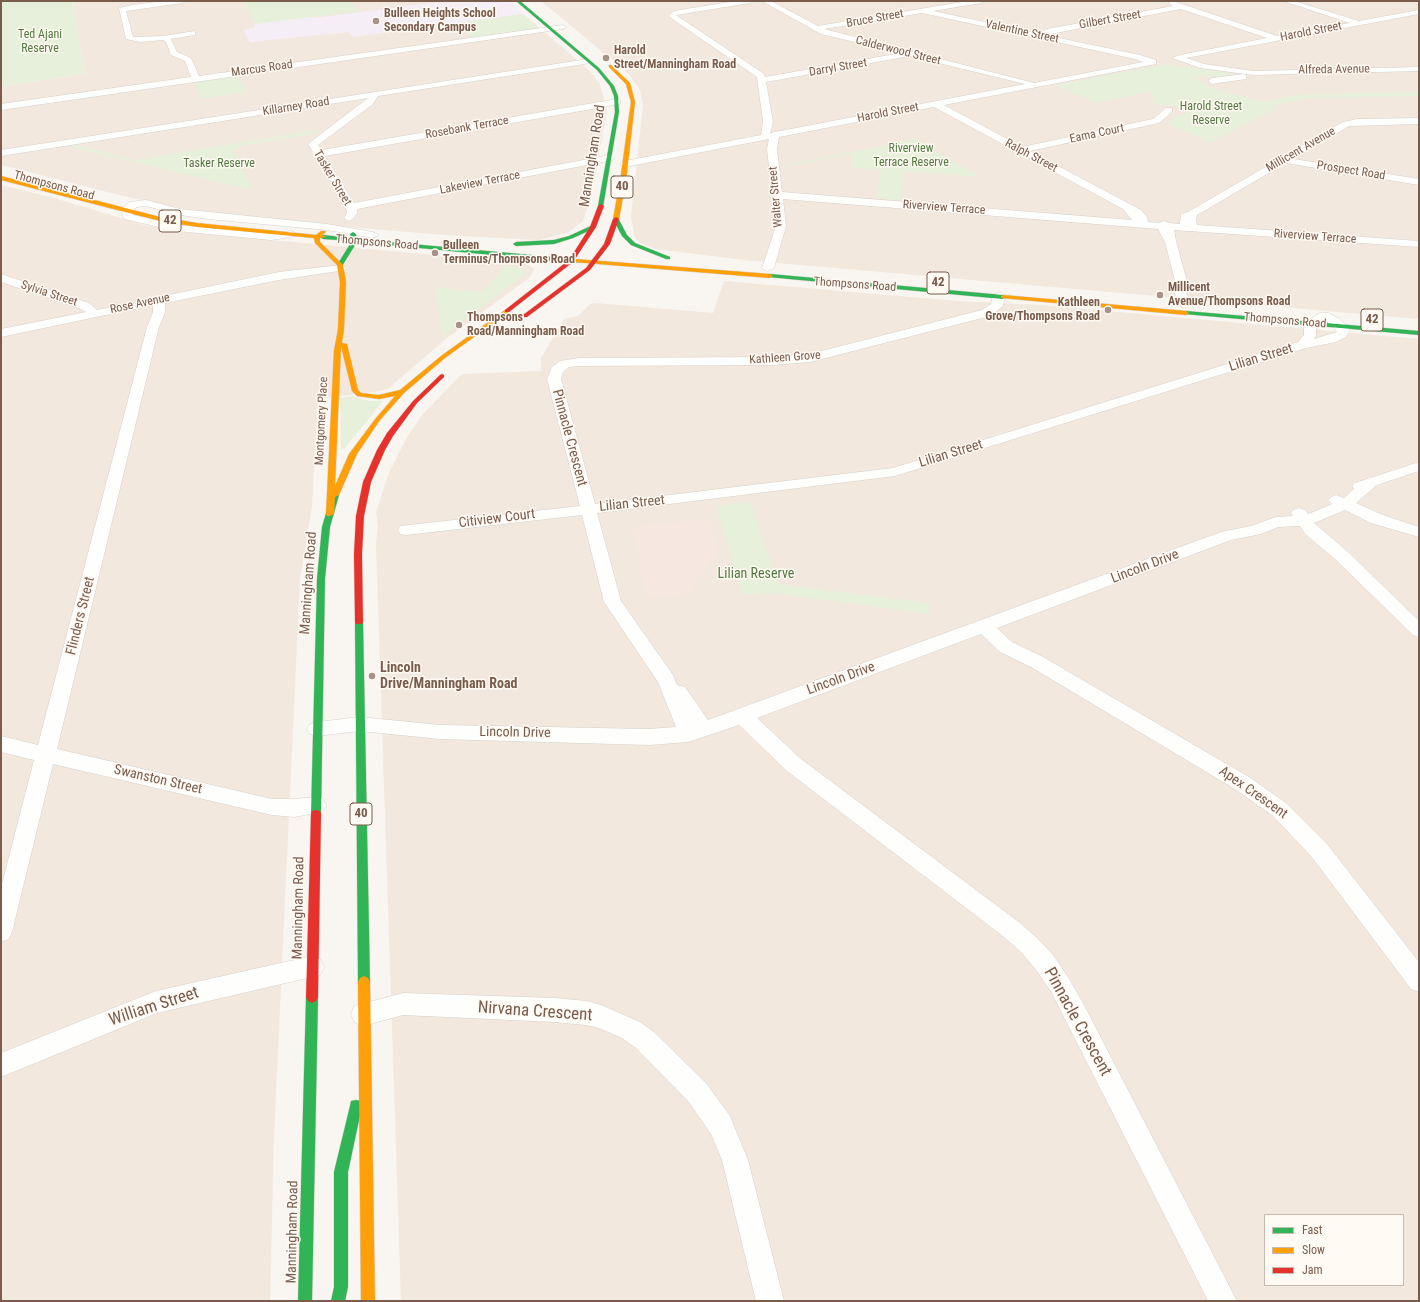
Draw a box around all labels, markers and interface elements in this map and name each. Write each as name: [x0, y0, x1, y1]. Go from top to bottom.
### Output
place label: Bulleen Heights School Secondary Campus: [384, 7, 496, 35]
street label: Bruce Street: [845, 7, 905, 31]
street label: Gilbert Street: [1078, 7, 1142, 33]
marker: Bulleen Heights School Secondary Campus: [371, 16, 381, 26]
street label: Valentine Street: [984, 17, 1060, 47]
street label: Harold Street: [1279, 19, 1343, 45]
park label: Ted Ajani Reserve: [18, 28, 62, 56]
street label: Calderwood Street: [854, 33, 942, 69]
place label: Harold Street/Manningham Road: [614, 44, 736, 72]
marker: Harold Street/Manningham Road: [601, 53, 611, 63]
street label: Darryl Street: [808, 56, 868, 80]
street label: Marcus Road: [230, 58, 294, 80]
street label: Alfreda Avenue: [1298, 62, 1370, 78]
street label: Killarney Road: [262, 95, 330, 119]
street label: Harold Street: [856, 100, 920, 126]
park label: Harold Street Reserve: [1180, 100, 1242, 128]
street label: Manningham Road: [577, 104, 609, 208]
street label: Rosebank Terrace: [424, 114, 510, 142]
street label: Eama Court: [1068, 121, 1126, 147]
street label: Millicent Avenue: [1264, 124, 1338, 176]
street label: Ralph Street: [1002, 136, 1060, 176]
park label: Riverview Terrace Reserve: [873, 142, 949, 170]
street label: Tasker Street: [310, 148, 354, 208]
park label: Tasker Reserve: [183, 157, 255, 171]
street label: Prospect Road: [1316, 158, 1386, 184]
street label: Walter Street: [766, 166, 786, 228]
street label: Thompsons Road: [12, 168, 96, 204]
street label: Lakeview Terrace: [439, 168, 521, 198]
road number: 40: [611, 176, 633, 198]
street label: Riverview Terrace: [902, 198, 986, 218]
road number: 42: [159, 210, 181, 232]
street label: Riverview Terrace: [1273, 227, 1357, 247]
street label: Thompsons Road: [335, 232, 419, 254]
place label: Bulleen Terminus/Thompsons Road: [443, 239, 575, 267]
marker: Bulleen Terminus/Thompsons Road: [430, 248, 440, 258]
road number: 42: [927, 272, 949, 294]
street label: Thompsons Road: [813, 275, 897, 295]
street label: Sylvia Street: [19, 278, 79, 310]
place label: Millicent Avenue/Thompsons Road: [1168, 281, 1290, 309]
marker: Millicent Avenue/Thompsons Road: [1155, 290, 1165, 300]
street label: Rose Avenue: [109, 291, 171, 317]
place label: Kathleen Grove/Thompsons Road: [985, 296, 1100, 324]
marker: Kathleen Grove/Thompsons Road: [1103, 305, 1113, 315]
road number: 42: [1361, 309, 1383, 331]
street label: Thompsons Road: [1243, 310, 1327, 332]
place label: Thompsons Road/Manningham Road: [467, 311, 584, 339]
marker: Thompsons Road/Manningham Road: [454, 320, 464, 330]
street label: Lilian Street: [1227, 340, 1295, 376]
street label: Kathleen Grove: [749, 348, 821, 368]
street label: Montgomery Place: [312, 376, 332, 466]
street label: Pinnacle Crescent: [548, 388, 590, 488]
street label: Lilian Street: [917, 436, 985, 472]
street label: Lilian Street: [598, 492, 666, 516]
street label: Citiview Court: [458, 506, 536, 532]
street label: Manningham Road: [297, 531, 321, 635]
street label: Lincoln Drive: [1109, 546, 1181, 588]
park label: Lilian Reserve: [718, 566, 794, 582]
street label: Flinders Street: [63, 575, 99, 657]
street label: Lincoln Drive: [805, 659, 877, 699]
place label: Lincoln Drive/Manningham Road: [380, 660, 517, 692]
marker: Lincoln Drive/Manningham Road: [367, 671, 377, 681]
street label: Lincoln Drive: [479, 724, 551, 742]
street label: Swanston Street: [112, 762, 204, 798]
street label: Apex Crescent: [1215, 763, 1291, 823]
road number: 40: [350, 803, 372, 825]
street label: Manningham Road: [290, 856, 308, 960]
street label: Pinnacle Crescent: [1039, 964, 1115, 1080]
street label: William Street: [107, 983, 201, 1031]
street label: Nirvana Crescent: [477, 998, 593, 1026]
street label: Manningham Road: [284, 1180, 302, 1284]
legend: [1264, 1214, 1404, 1286]
text: Fast: [1302, 1223, 1322, 1237]
text: Slow: [1302, 1243, 1325, 1257]
text: Jam: [1302, 1263, 1323, 1277]

